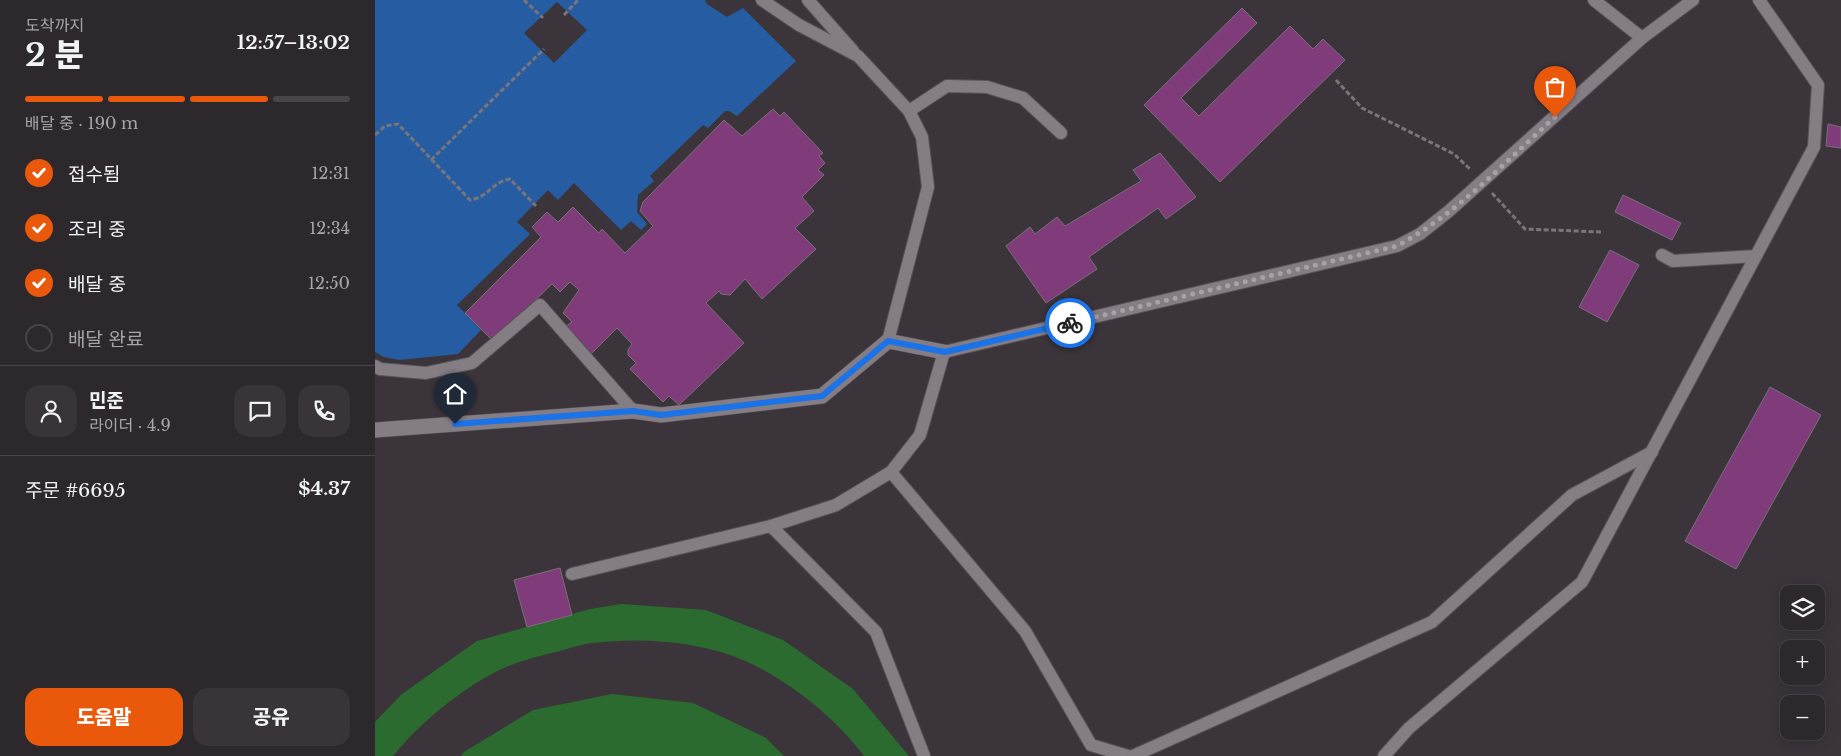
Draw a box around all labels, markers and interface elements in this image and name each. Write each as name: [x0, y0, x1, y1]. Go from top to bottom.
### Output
text: 도착까지: [25, 15, 84, 35]
text: 12:57–13:02: [237, 31, 350, 54]
text: 2 분: [25, 35, 84, 75]
pin: [1534, 66, 1576, 117]
icon: bag: [1541, 73, 1569, 101]
text: 배달 중 · 190 m: [25, 113, 138, 133]
icon: check: [25, 159, 53, 187]
text: 접수됨: [68, 163, 120, 186]
text: 12:31: [311, 163, 350, 183]
icon: check: [25, 214, 53, 242]
text: 조리 중: [68, 218, 126, 241]
text: 12:34: [309, 218, 350, 238]
icon: check: [25, 269, 53, 297]
text: 배달 중: [68, 273, 126, 296]
text: 12:50: [308, 273, 350, 293]
courier: [1045, 298, 1095, 348]
icon: bike: [1056, 309, 1084, 337]
text: 배달 완료: [68, 328, 143, 351]
pin: [434, 373, 476, 424]
icon: home: [441, 380, 469, 408]
button: person: [25, 385, 77, 437]
button: chat: [234, 385, 286, 437]
button: phone: [298, 385, 350, 437]
text: 민준: [89, 389, 124, 412]
text: 라이더 · 4.9: [89, 415, 171, 435]
text: $4.37: [298, 477, 350, 500]
text: 주문 #6695: [25, 479, 126, 502]
map controls: [1780, 585, 1825, 740]
button: layers: [1780, 585, 1825, 630]
button: +: [1780, 640, 1825, 685]
button: 도움말: [25, 688, 183, 746]
button: 공유: [193, 688, 350, 746]
button: −: [1780, 695, 1825, 740]

